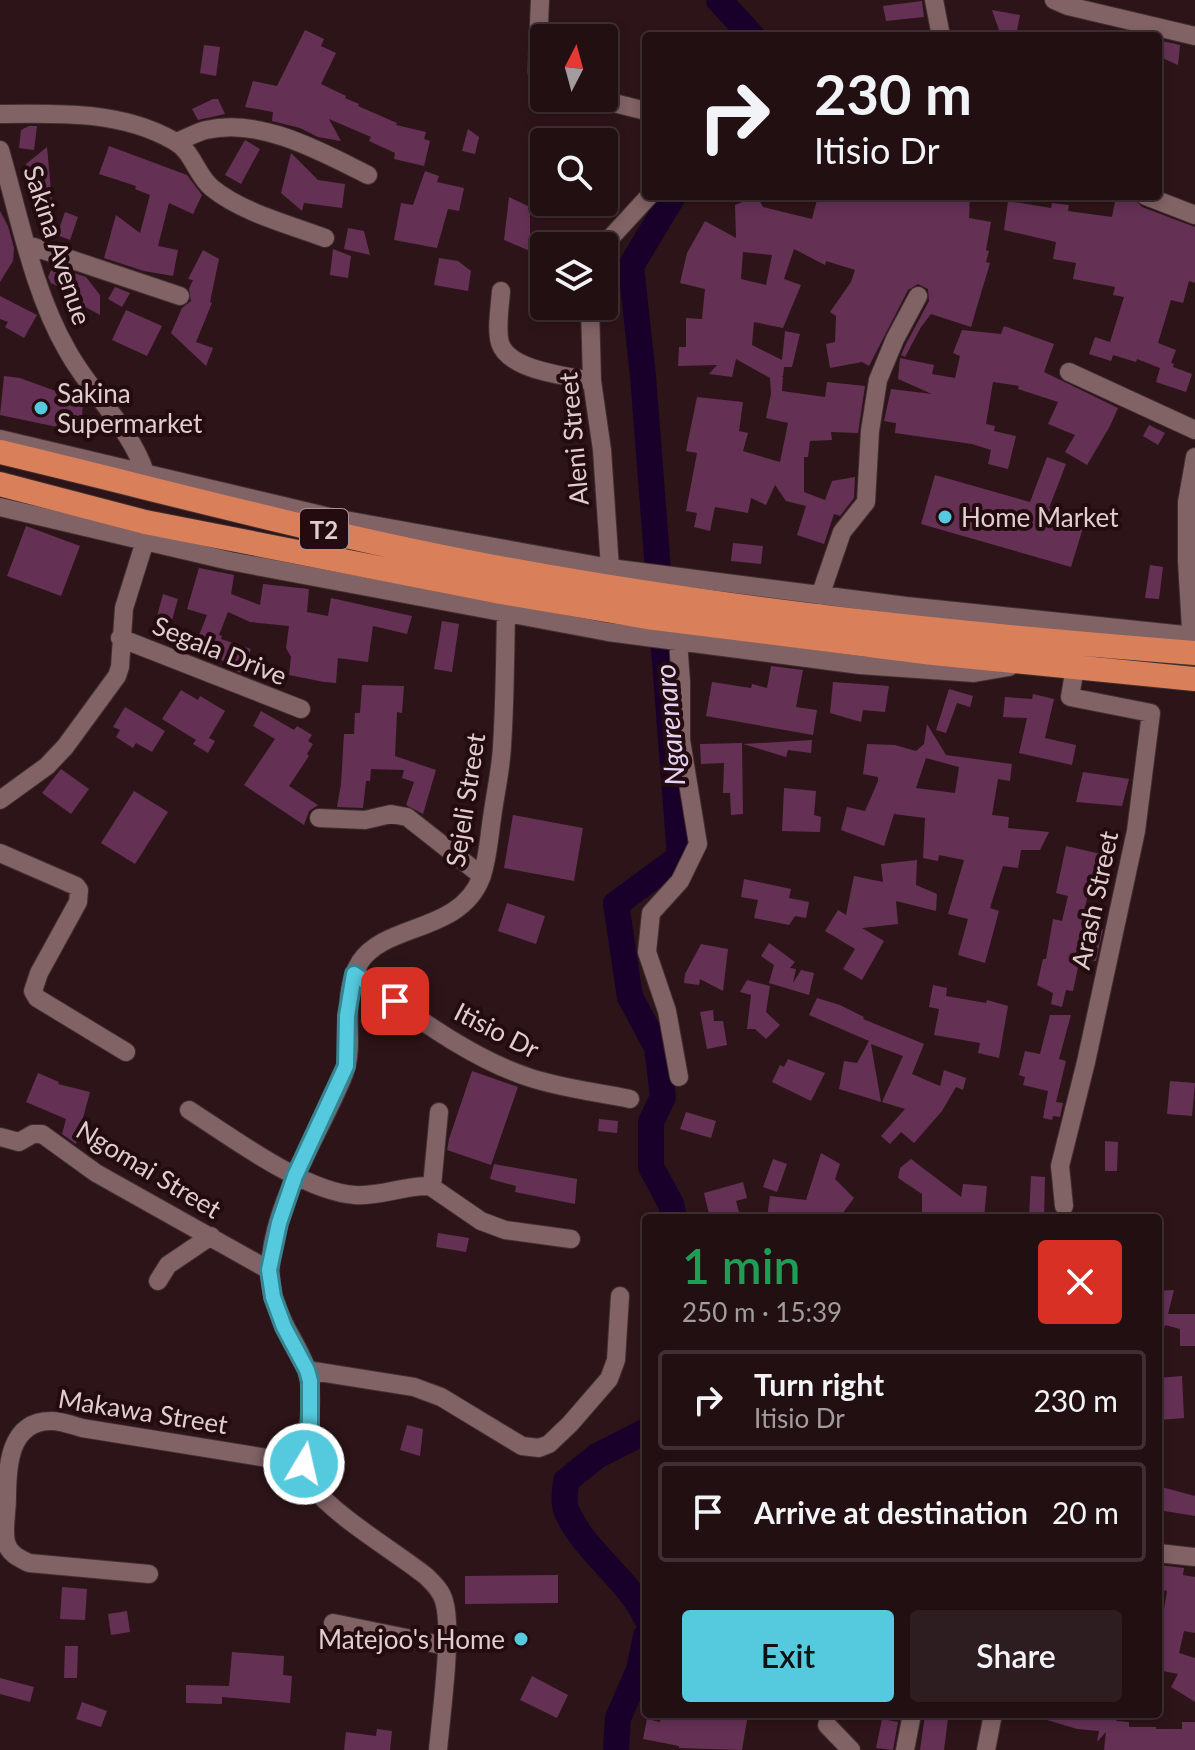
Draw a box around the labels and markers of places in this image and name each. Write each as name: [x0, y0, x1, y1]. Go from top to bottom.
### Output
place label: Sakina Supermarket: [57, 377, 203, 439]
marker: Sakina Supermarket: [32, 399, 50, 417]
place label: Home Market: [961, 501, 1119, 533]
marker: Home Market: [936, 508, 954, 526]
pin: [361, 967, 429, 1035]
place label: Matejoo's Home: [318, 1623, 505, 1655]
marker: Matejoo's Home: [512, 1630, 530, 1648]

